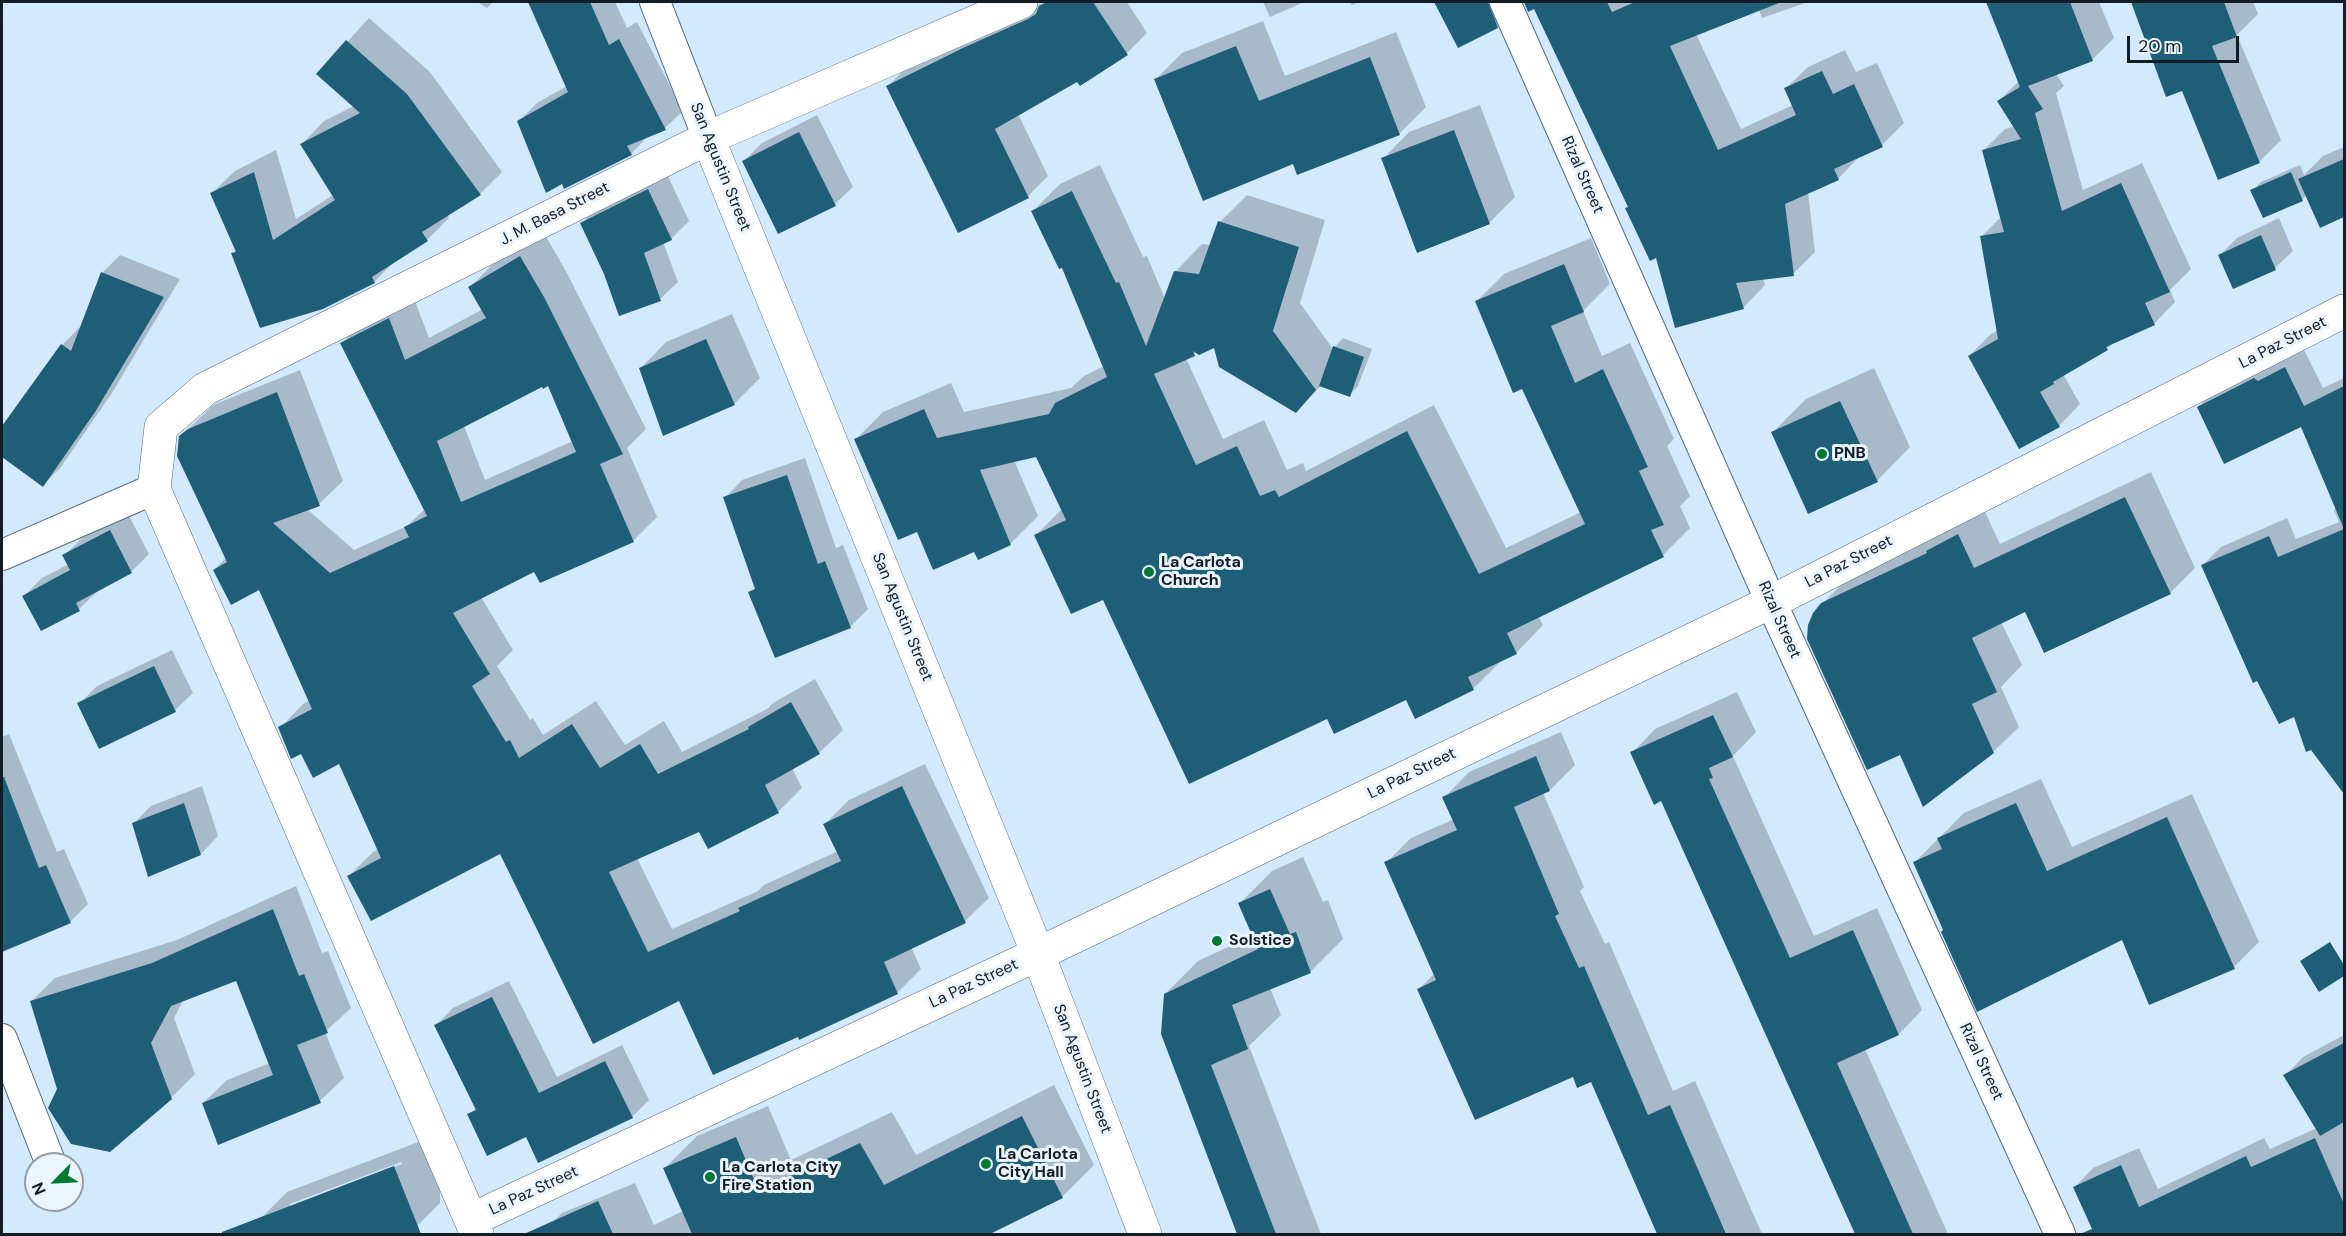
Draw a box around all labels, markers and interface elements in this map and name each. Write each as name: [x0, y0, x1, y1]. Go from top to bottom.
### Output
scale bar: [2130, 24, 2242, 62]
text: 20 m: [2138, 34, 2181, 58]
street label: San Agustin Street: [685, 100, 755, 234]
street label: Rizal Street: [1556, 133, 1608, 217]
street label: J. M. Basa Street: [497, 178, 613, 250]
street label: La Paz Street: [2236, 313, 2330, 373]
place label: PNB: [1834, 444, 1866, 464]
marker: PNB: [1815, 447, 1829, 461]
street label: La Paz Street: [1802, 532, 1896, 592]
street label: San Agustin Street: [867, 550, 937, 684]
place label: La Carlota Church: [1161, 553, 1241, 591]
marker: La Carlota Church: [1142, 565, 1156, 579]
street label: Rizal Street: [1753, 578, 1805, 662]
street label: La Paz Street: [1365, 744, 1459, 804]
place label: Solstice: [1229, 931, 1292, 951]
marker: Solstice: [1210, 934, 1224, 948]
street label: La Paz Street: [926, 955, 1022, 1013]
street label: San Agustin Street: [1049, 1002, 1115, 1136]
street label: Rizal Street: [1955, 1021, 2007, 1103]
place label: La Carlota City Hall: [998, 1145, 1078, 1183]
north arrow: [24, 1152, 84, 1212]
marker: La Carlota City Hall: [979, 1157, 993, 1171]
place label: La Carlota City Fire Station: [722, 1158, 838, 1196]
street label: La Paz Street: [486, 1162, 582, 1220]
marker: La Carlota City Fire Station: [703, 1170, 717, 1184]
text: N: [27, 1179, 51, 1198]

